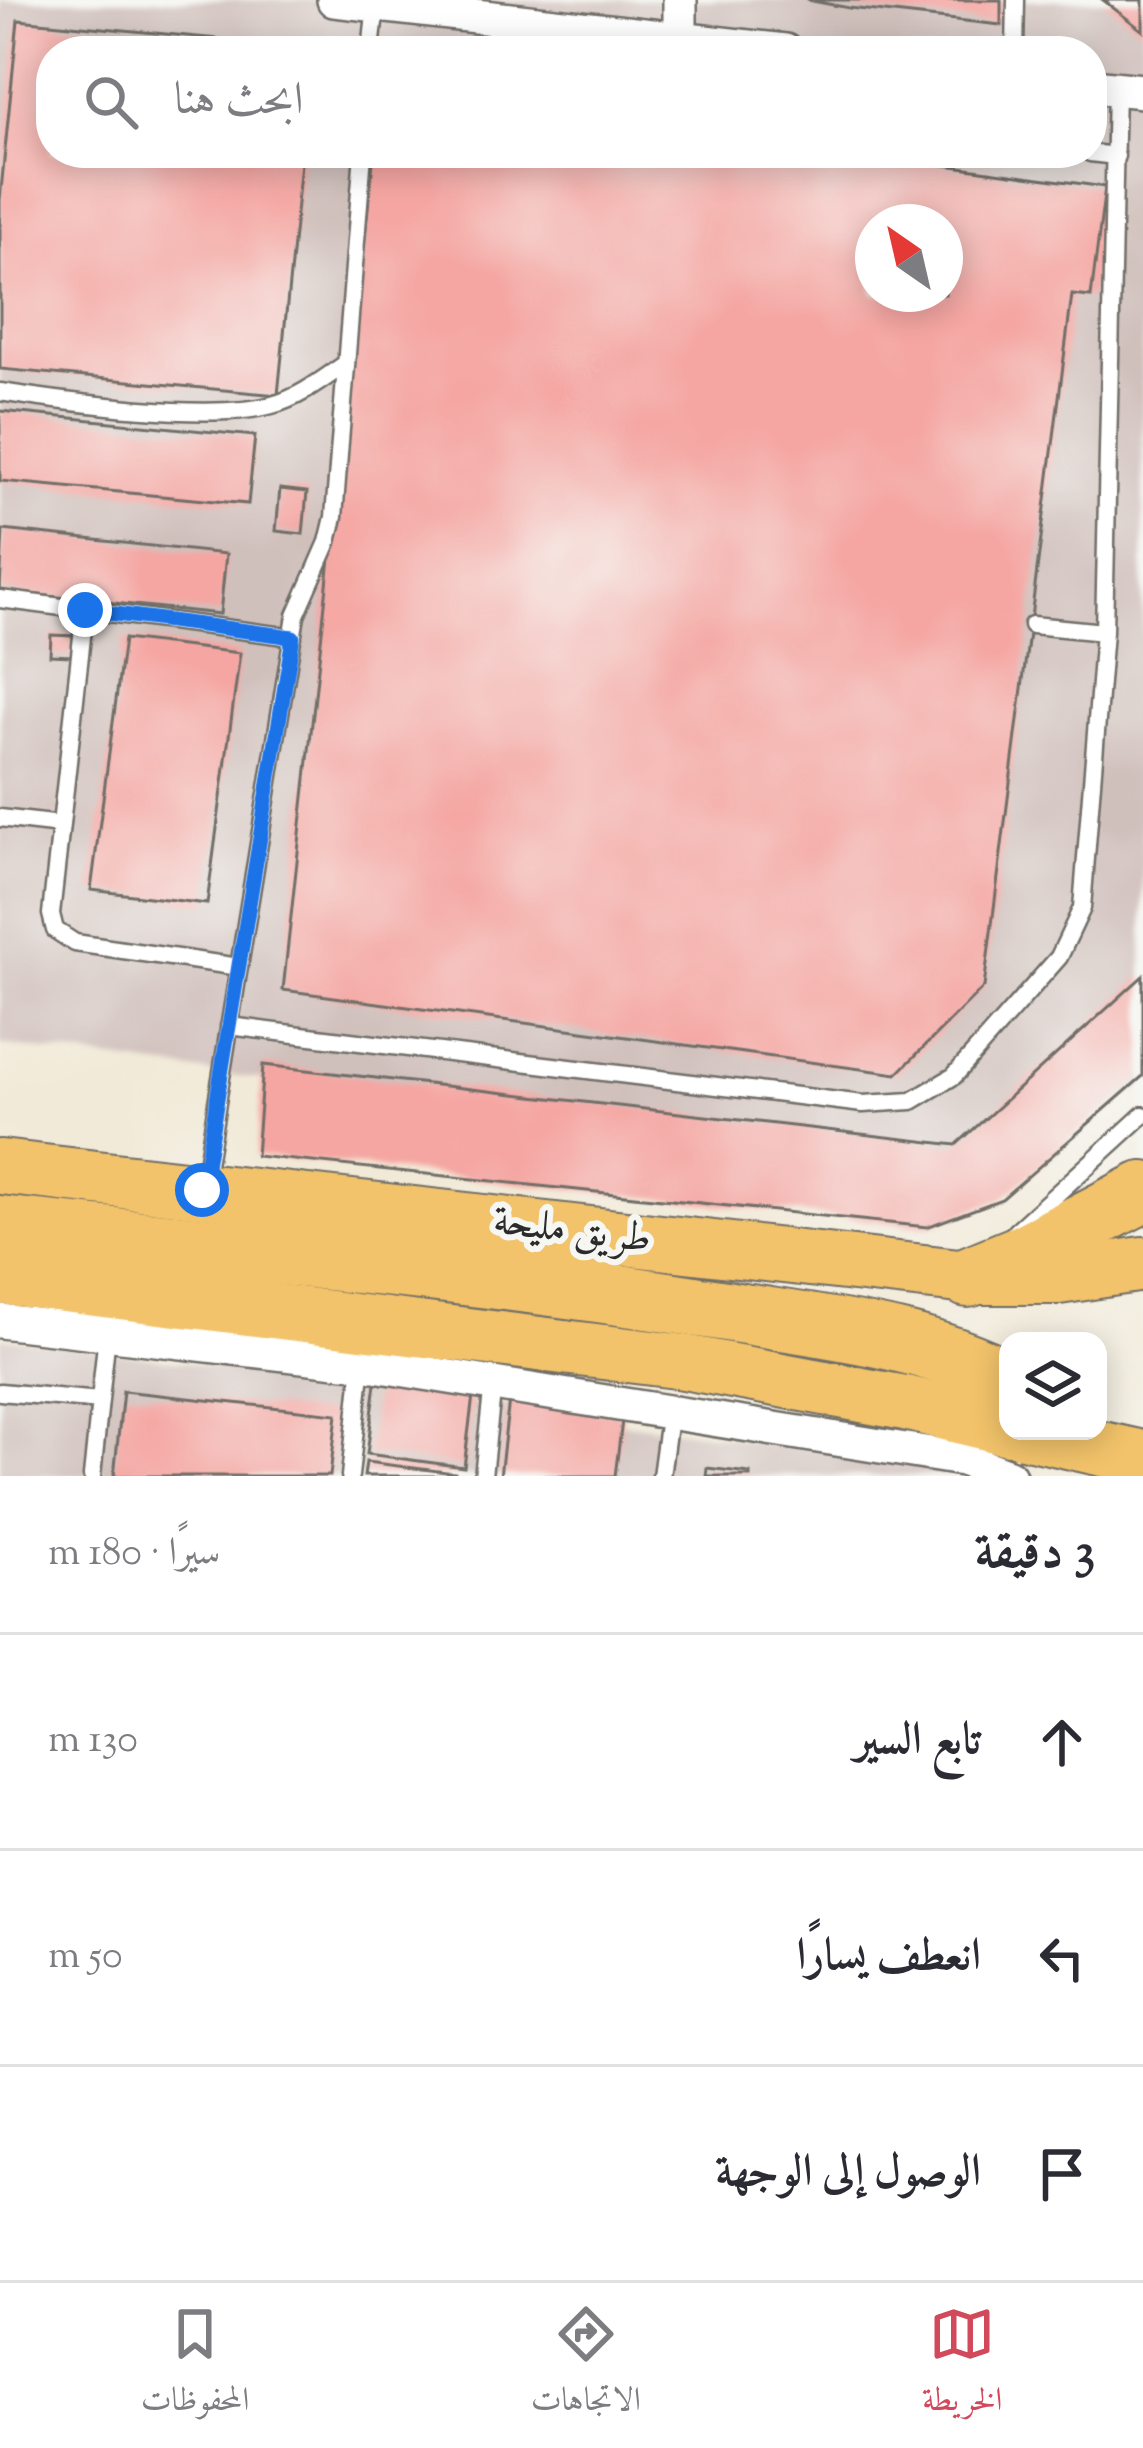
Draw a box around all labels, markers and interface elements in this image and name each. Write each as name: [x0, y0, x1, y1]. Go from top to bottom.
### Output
search box: [36, 36, 1107, 168]
icon: search: [78, 69, 144, 135]
text: ابحث هنا: [174, 70, 304, 135]
north arrow: [855, 204, 963, 312]
route end: [58, 583, 112, 637]
route start: [175, 1163, 229, 1217]
street label: طريق مليحة: [489, 1193, 655, 1271]
map controls: [999, 1332, 1107, 1440]
button: layers: [999, 1332, 1107, 1440]
text: 3 دقيقة: [974, 1518, 1095, 1591]
text: سيرًا · 180 m: [48, 1527, 220, 1583]
icon: ahead: [1029, 1709, 1095, 1775]
text: تابع السير: [854, 1710, 981, 1775]
text: 130 m: [48, 1714, 138, 1770]
icon: left: [1029, 1925, 1095, 1991]
text: انعطف يسارًا: [797, 1926, 981, 1991]
text: 50 m: [48, 1930, 123, 1986]
icon: arrive: [1029, 2141, 1095, 2207]
text: الوصول إلى الوجهة: [715, 2142, 981, 2207]
tab: المحفوظات: [141, 2301, 249, 2431]
tab: الاتجاهات: [531, 2301, 641, 2431]
tab: الخريطة: [922, 2301, 1002, 2431]

